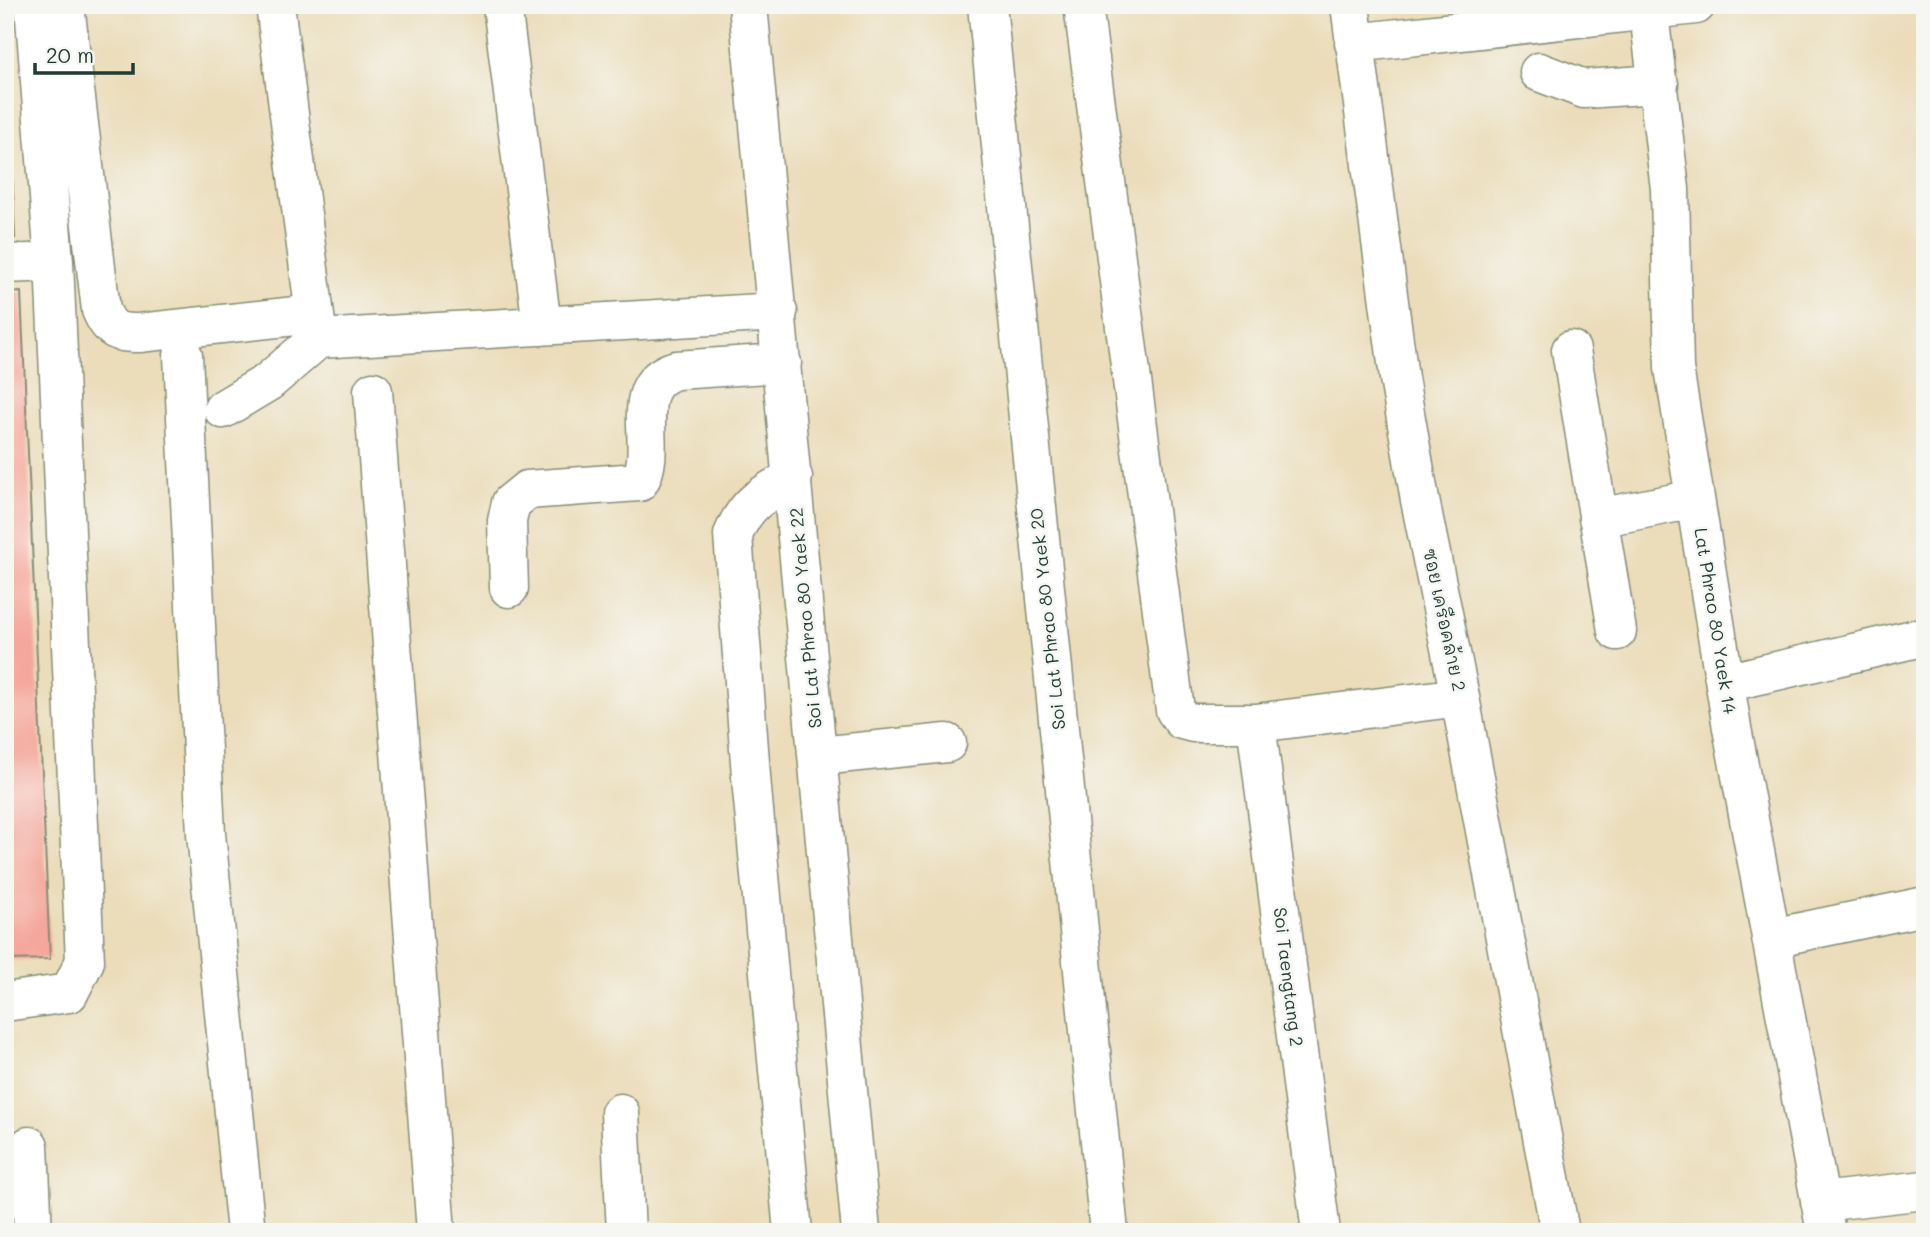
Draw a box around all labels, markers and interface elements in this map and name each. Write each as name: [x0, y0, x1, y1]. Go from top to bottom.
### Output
scale bar: [35, 32, 133, 76]
text: 20 m: [46, 41, 94, 68]
street label: Soi Lat Phrao 80 Yaek 22: [783, 507, 827, 729]
street label: Soi Lat Phrao 80 Yaek 20: [1023, 507, 1071, 731]
street label: Lat Phrao 80 Yaek 14: [1689, 526, 1743, 716]
street label: ซอย เครือคล้าย 2: [1418, 546, 1472, 693]
street label: Soi Taengtang 2: [1269, 906, 1309, 1048]

